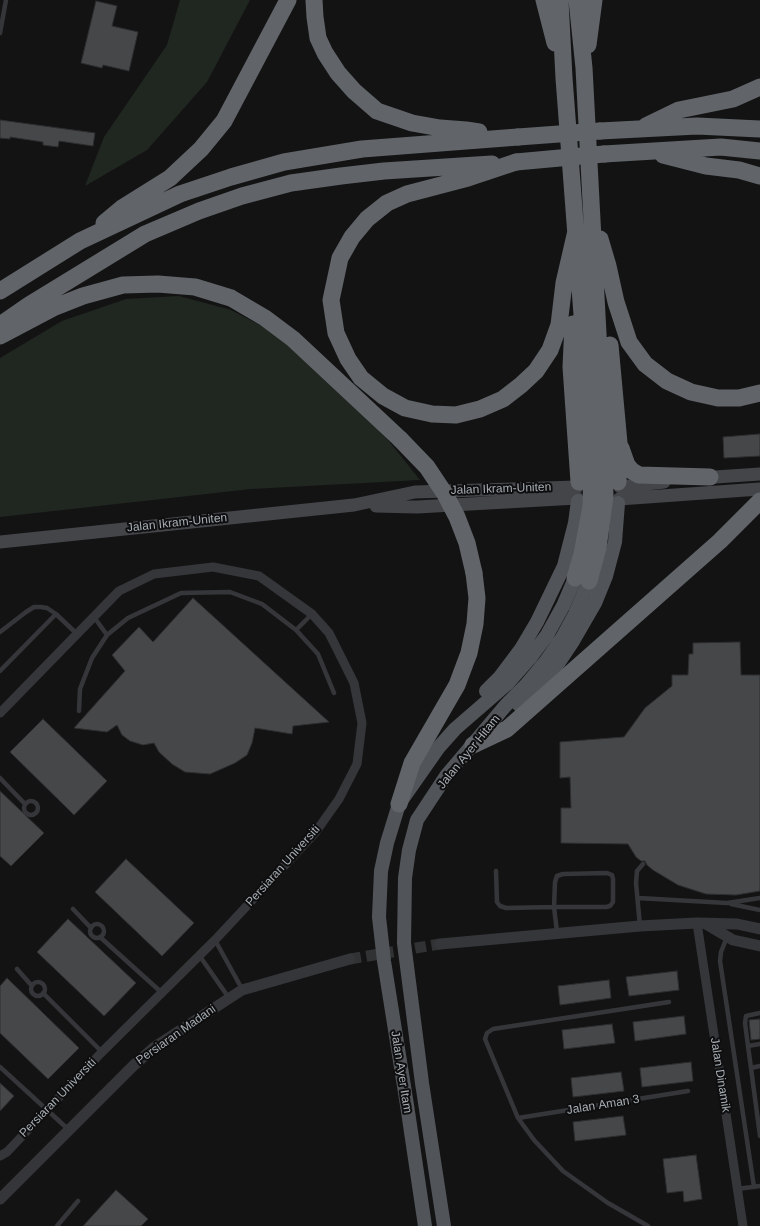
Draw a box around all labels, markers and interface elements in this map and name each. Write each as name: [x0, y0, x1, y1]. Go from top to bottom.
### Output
street label: Jalan Ikram-Uniten: [450, 480, 552, 498]
street label: Jalan Ikram-Uniten: [126, 511, 228, 535]
street label: Jalan Ayer Hitam: [435, 712, 503, 792]
street label: Persiaran Universiti: [243, 823, 323, 909]
street label: Persiaran Madani: [133, 1002, 219, 1068]
street label: Jalan Ayer Itam: [387, 1030, 415, 1114]
street label: Jalan Dinamik: [707, 1037, 733, 1113]
street label: Persiaran Universiti: [17, 1056, 99, 1140]
street label: Jalan Aman 3: [566, 1092, 640, 1118]

